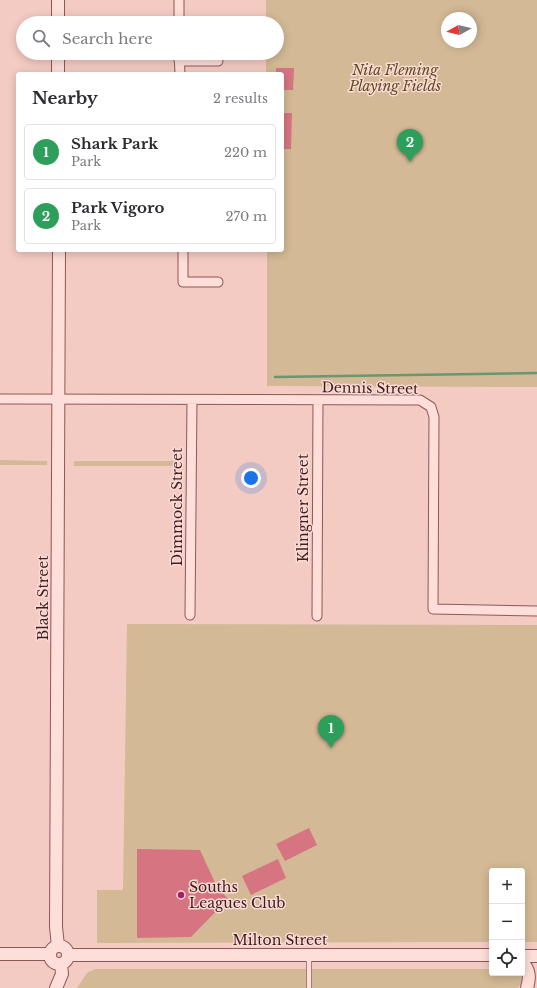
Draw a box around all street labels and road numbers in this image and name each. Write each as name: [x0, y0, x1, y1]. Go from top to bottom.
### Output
street label: Dennis Street: [321, 378, 419, 398]
street label: Dimmock Street: [168, 447, 186, 566]
street label: Klingner Street: [294, 453, 312, 562]
street label: Black Street: [34, 555, 52, 641]
street label: Milton Street: [233, 931, 328, 949]

